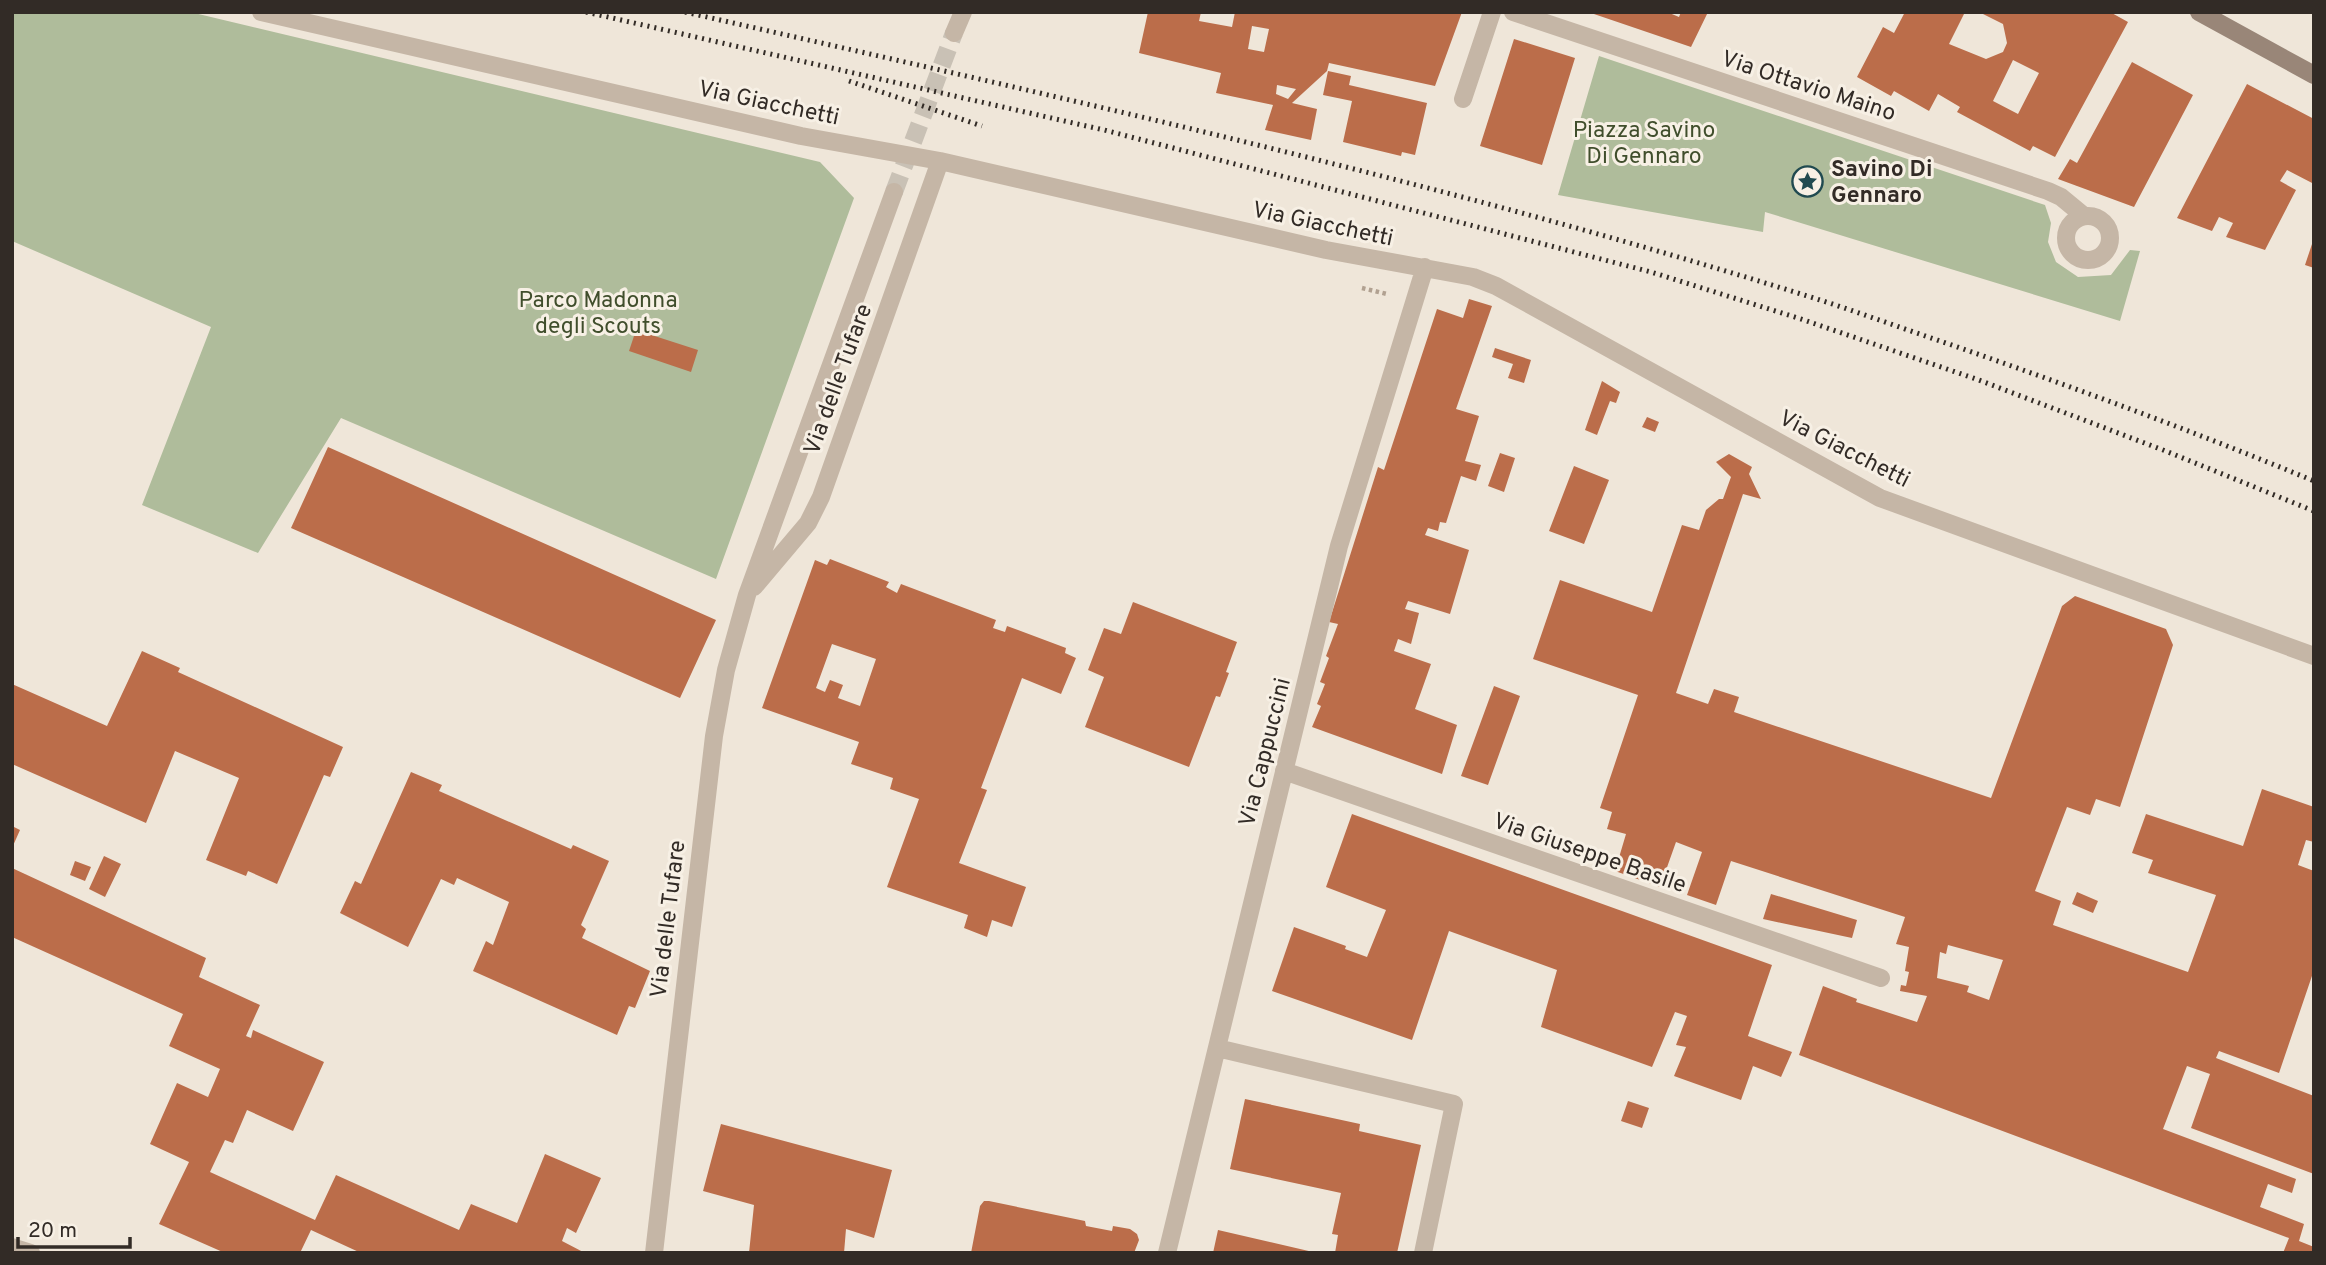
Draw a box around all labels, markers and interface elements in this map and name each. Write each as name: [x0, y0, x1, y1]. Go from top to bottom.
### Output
street label: Via Ottavio Maino: [1717, 46, 1899, 129]
street label: Via Giacchetti: [695, 75, 842, 134]
park label: Piazza Savino Di Gennaro: [1573, 117, 1715, 172]
place label: Savino Di Gennaro: [1831, 156, 1932, 211]
place icon: Savino Di Gennaro: [1791, 164, 1825, 198]
street label: Via Giacchetti: [1249, 196, 1396, 255]
park label: Parco Madonna degli Scouts: [518, 287, 678, 342]
street label: Via delle Tufare: [799, 300, 880, 459]
street label: Via Giacchetti: [1773, 405, 1914, 496]
street label: Via Cappuccini: [1234, 675, 1299, 830]
street label: Via Giuseppe Basile: [1489, 808, 1690, 901]
street label: Via delle Tufare: [645, 839, 694, 1000]
scale bar: [18, 1206, 130, 1250]
text: 20 m: [28, 1218, 77, 1245]

